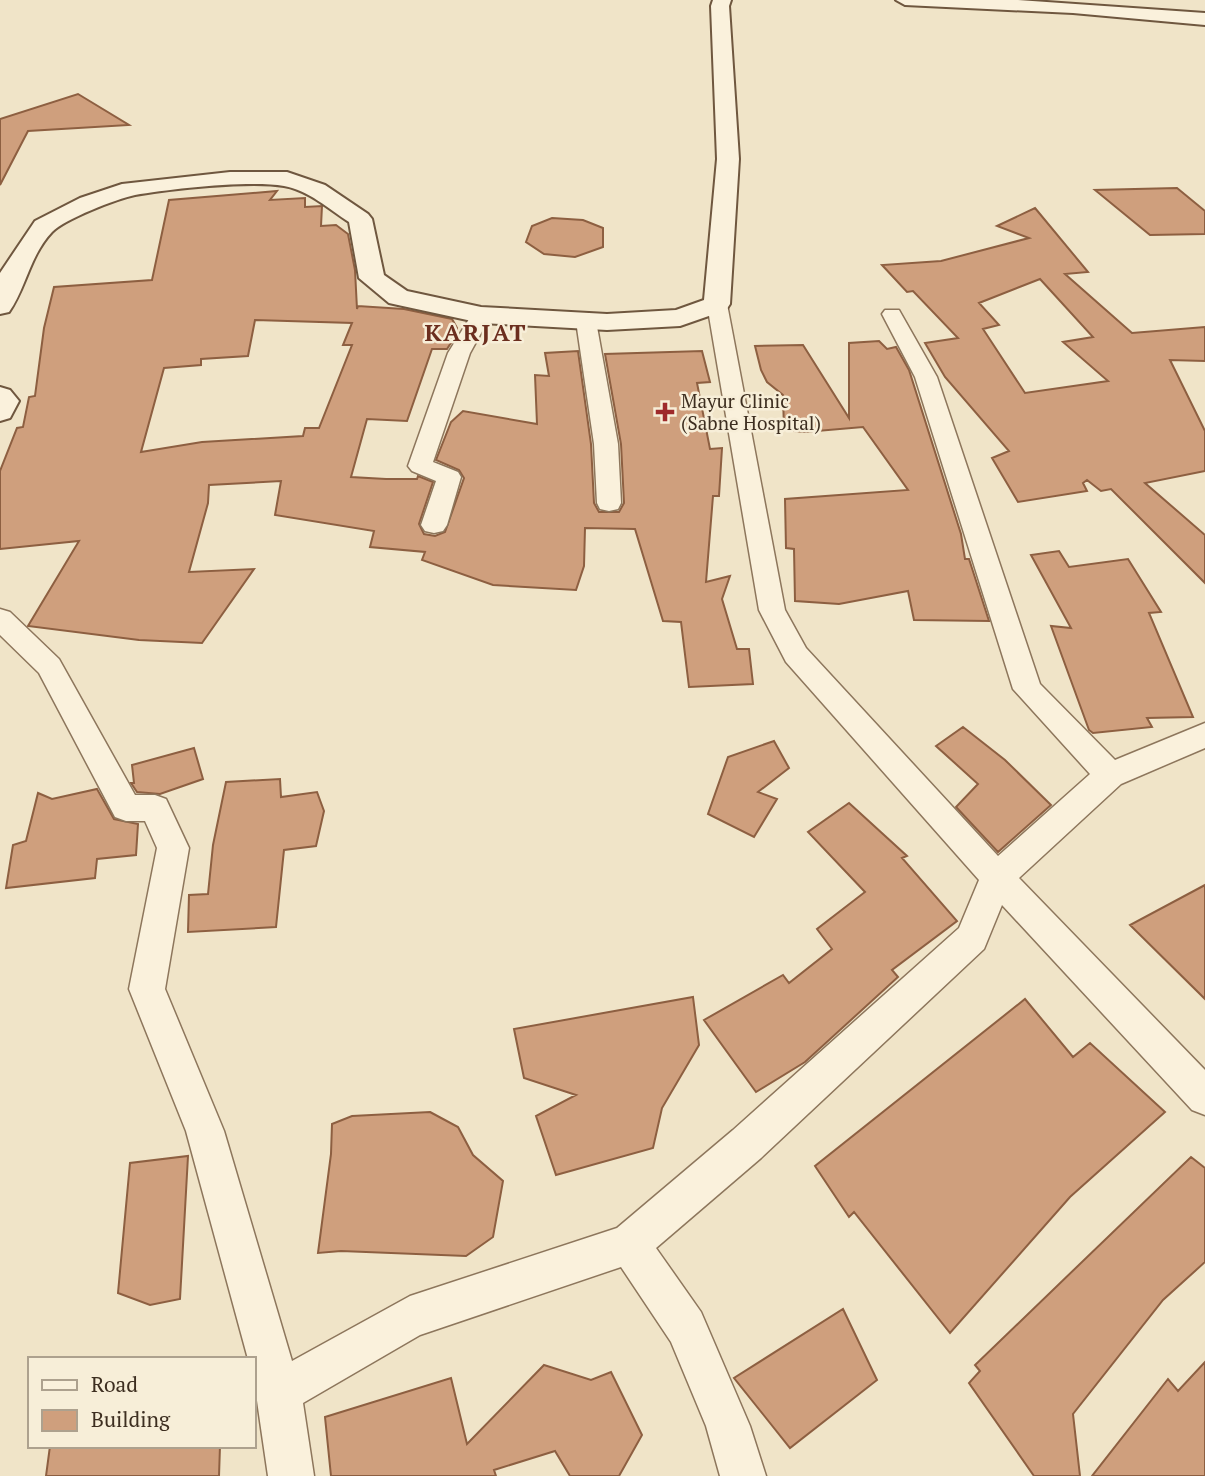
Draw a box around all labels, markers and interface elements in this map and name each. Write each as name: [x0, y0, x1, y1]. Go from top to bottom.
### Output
district label: KARJAT: [424, 316, 528, 348]
place label: Mayur Clinic (Sabne Hospital): [681, 388, 821, 435]
marker: Mayur Clinic (Sabne Hospital): [655, 402, 675, 422]
legend: [28, 1357, 256, 1448]
text: Road: [91, 1370, 138, 1398]
text: Building: [91, 1405, 171, 1433]

